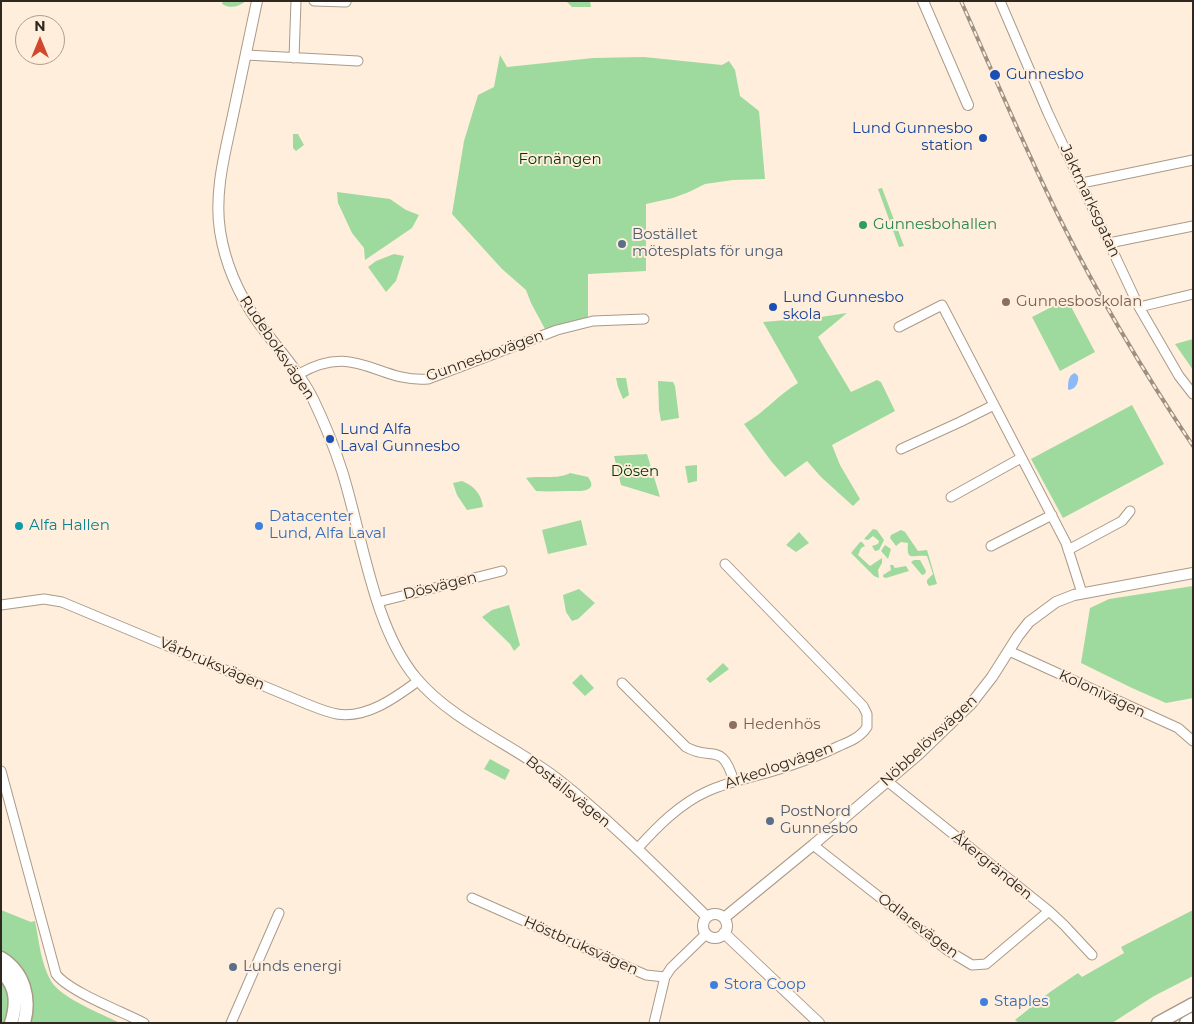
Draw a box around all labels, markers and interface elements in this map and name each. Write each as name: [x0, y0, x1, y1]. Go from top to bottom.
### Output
north arrow: [15, 15, 65, 65]
text: N: [34, 17, 46, 35]
place label: Gunnesbo: [1006, 66, 1084, 84]
marker: Gunnesbo: [988, 68, 1002, 82]
place label: Lund Gunnesbo station: [852, 120, 973, 155]
marker: Lund Gunnesbo station: [977, 132, 989, 144]
street label: Jaktmarksgatan: [1056, 142, 1124, 260]
park label: Fornängen: [518, 151, 602, 169]
place label: Gunnesbohallen: [873, 216, 997, 234]
marker: Gunnesbohallen: [857, 219, 869, 231]
place label: Bostället mötesplats för unga: [632, 226, 784, 261]
marker: Bostället mötesplats för unga: [616, 238, 628, 250]
place label: Lund Gunnesbo skola: [783, 289, 904, 324]
street label: Rudeboksvägen: [235, 292, 319, 404]
place label: Gunnesboskolan: [1016, 293, 1142, 311]
marker: Gunnesboskolan: [1000, 296, 1012, 308]
marker: Lund Gunnesbo skola: [767, 301, 779, 313]
street label: Gunnesbovägen: [424, 326, 546, 386]
place label: Lund Alfa Laval Gunnesbo: [340, 421, 460, 456]
marker: Lund Alfa Laval Gunnesbo: [324, 433, 336, 445]
park label: Dösen: [611, 463, 659, 481]
place label: Datacenter Lund, Alfa Laval: [269, 508, 386, 543]
place label: Alfa Hallen: [29, 517, 110, 535]
marker: Alfa Hallen: [13, 520, 25, 532]
marker: Datacenter Lund, Alfa Laval: [253, 520, 265, 532]
street label: Dösvägen: [401, 568, 479, 604]
street label: Vårbruksvägen: [157, 634, 267, 694]
street label: Kolonivägen: [1056, 666, 1148, 722]
street label: Nöbbelövsvägen: [877, 692, 981, 790]
place label: Hedenhös: [743, 716, 820, 734]
marker: Hedenhös: [727, 719, 739, 731]
street label: Arkeologvägen: [722, 739, 836, 793]
street label: Boställsvägen: [522, 752, 614, 832]
place label: PostNord Gunnesbo: [780, 803, 858, 838]
marker: PostNord Gunnesbo: [764, 815, 776, 827]
street label: Åkergränden: [948, 828, 1036, 904]
street label: Odlarevägen: [874, 890, 962, 962]
street label: Höstbruksvägen: [521, 913, 641, 979]
place label: Lunds energi: [243, 958, 342, 976]
marker: Lunds energi: [227, 961, 239, 973]
place label: Stora Coop: [724, 976, 806, 994]
marker: Stora Coop: [708, 979, 720, 991]
place label: Staples: [994, 993, 1048, 1011]
marker: Staples: [978, 996, 990, 1008]

